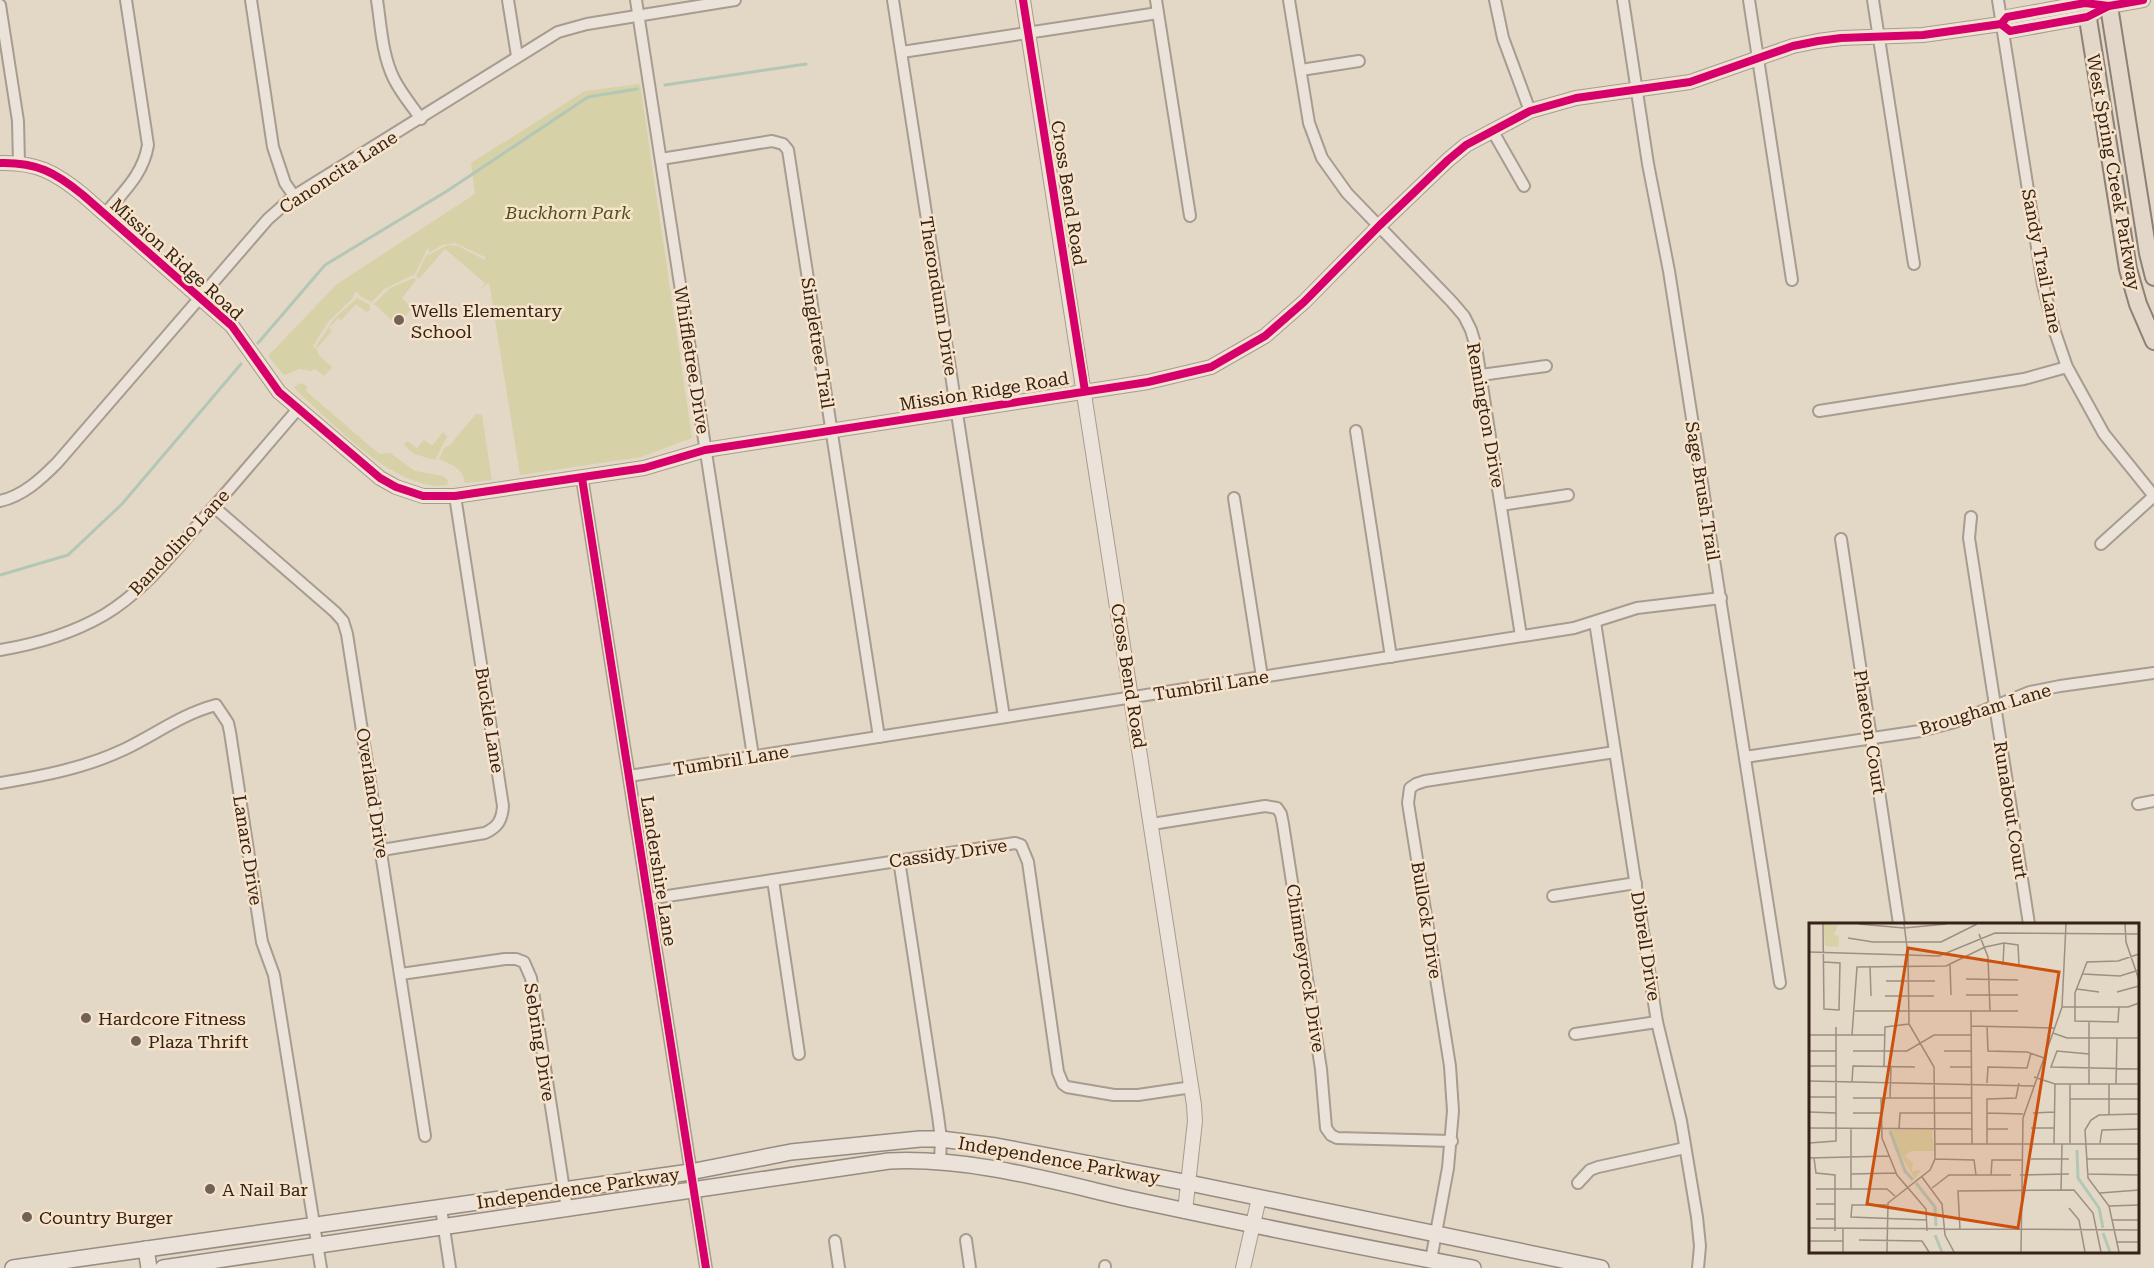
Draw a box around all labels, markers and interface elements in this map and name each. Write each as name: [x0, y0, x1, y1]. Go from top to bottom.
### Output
street label: West Spring Creek Parkway: [2083, 52, 2145, 292]
street label: Cross Bend Road: [1047, 119, 1091, 268]
street label: Canoncita Lane: [275, 126, 401, 218]
street label: Sandy Trail Lane: [2018, 187, 2066, 335]
street label: Mission Ridge Road: [106, 194, 248, 324]
park label: Buckhorn Park: [504, 202, 631, 223]
street label: Therondunn Drive: [916, 215, 962, 377]
street label: Singletree Trail: [797, 276, 839, 411]
street label: Whiffletree Drive: [670, 285, 714, 435]
place label: Wells Elementary School: [411, 300, 562, 342]
marker: Wells Elementary School: [392, 313, 406, 327]
street label: Remington Drive: [1463, 341, 1509, 489]
street label: Mission Ridge Road: [898, 367, 1071, 415]
street label: Sage Brush Trail: [1682, 420, 1724, 563]
street label: Bandolino Lane: [125, 485, 233, 599]
street label: Cross Bend Road: [1107, 602, 1151, 751]
street label: Tumbril Lane: [1152, 665, 1270, 704]
street label: Buckle Lane: [471, 666, 509, 774]
street label: Phaeton Court: [1850, 668, 1890, 796]
street label: Brougham Lane: [1917, 679, 2054, 739]
street label: Overland Drive: [352, 726, 394, 860]
street label: Runabout Court: [1990, 739, 2032, 881]
street label: Tumbril Lane: [672, 740, 790, 779]
street label: Lanarc Drive: [229, 793, 267, 907]
street label: Landershire Lane: [637, 794, 681, 948]
street label: Cassidy Drive: [888, 834, 1009, 872]
street label: Bullock Drive: [1407, 860, 1447, 980]
street label: Chimneyrock Drive: [1282, 882, 1330, 1054]
street label: Dibrell Drive: [1627, 890, 1665, 1003]
inset map: [1809, 923, 2139, 1253]
street label: Sebring Drive: [520, 981, 560, 1103]
place label: Hardcore Fitness: [98, 1008, 246, 1029]
marker: Hardcore Fitness: [79, 1011, 93, 1025]
place label: Plaza Thrift: [148, 1031, 249, 1052]
marker: Plaza Thrift: [129, 1034, 143, 1048]
street label: Independence Parkway: [956, 1132, 1162, 1188]
street label: Independence Parkway: [475, 1163, 681, 1213]
place label: A Nail Bar: [222, 1179, 308, 1200]
marker: A Nail Bar: [203, 1182, 217, 1196]
place label: Country Burger: [39, 1207, 173, 1228]
marker: Country Burger: [20, 1210, 34, 1224]

